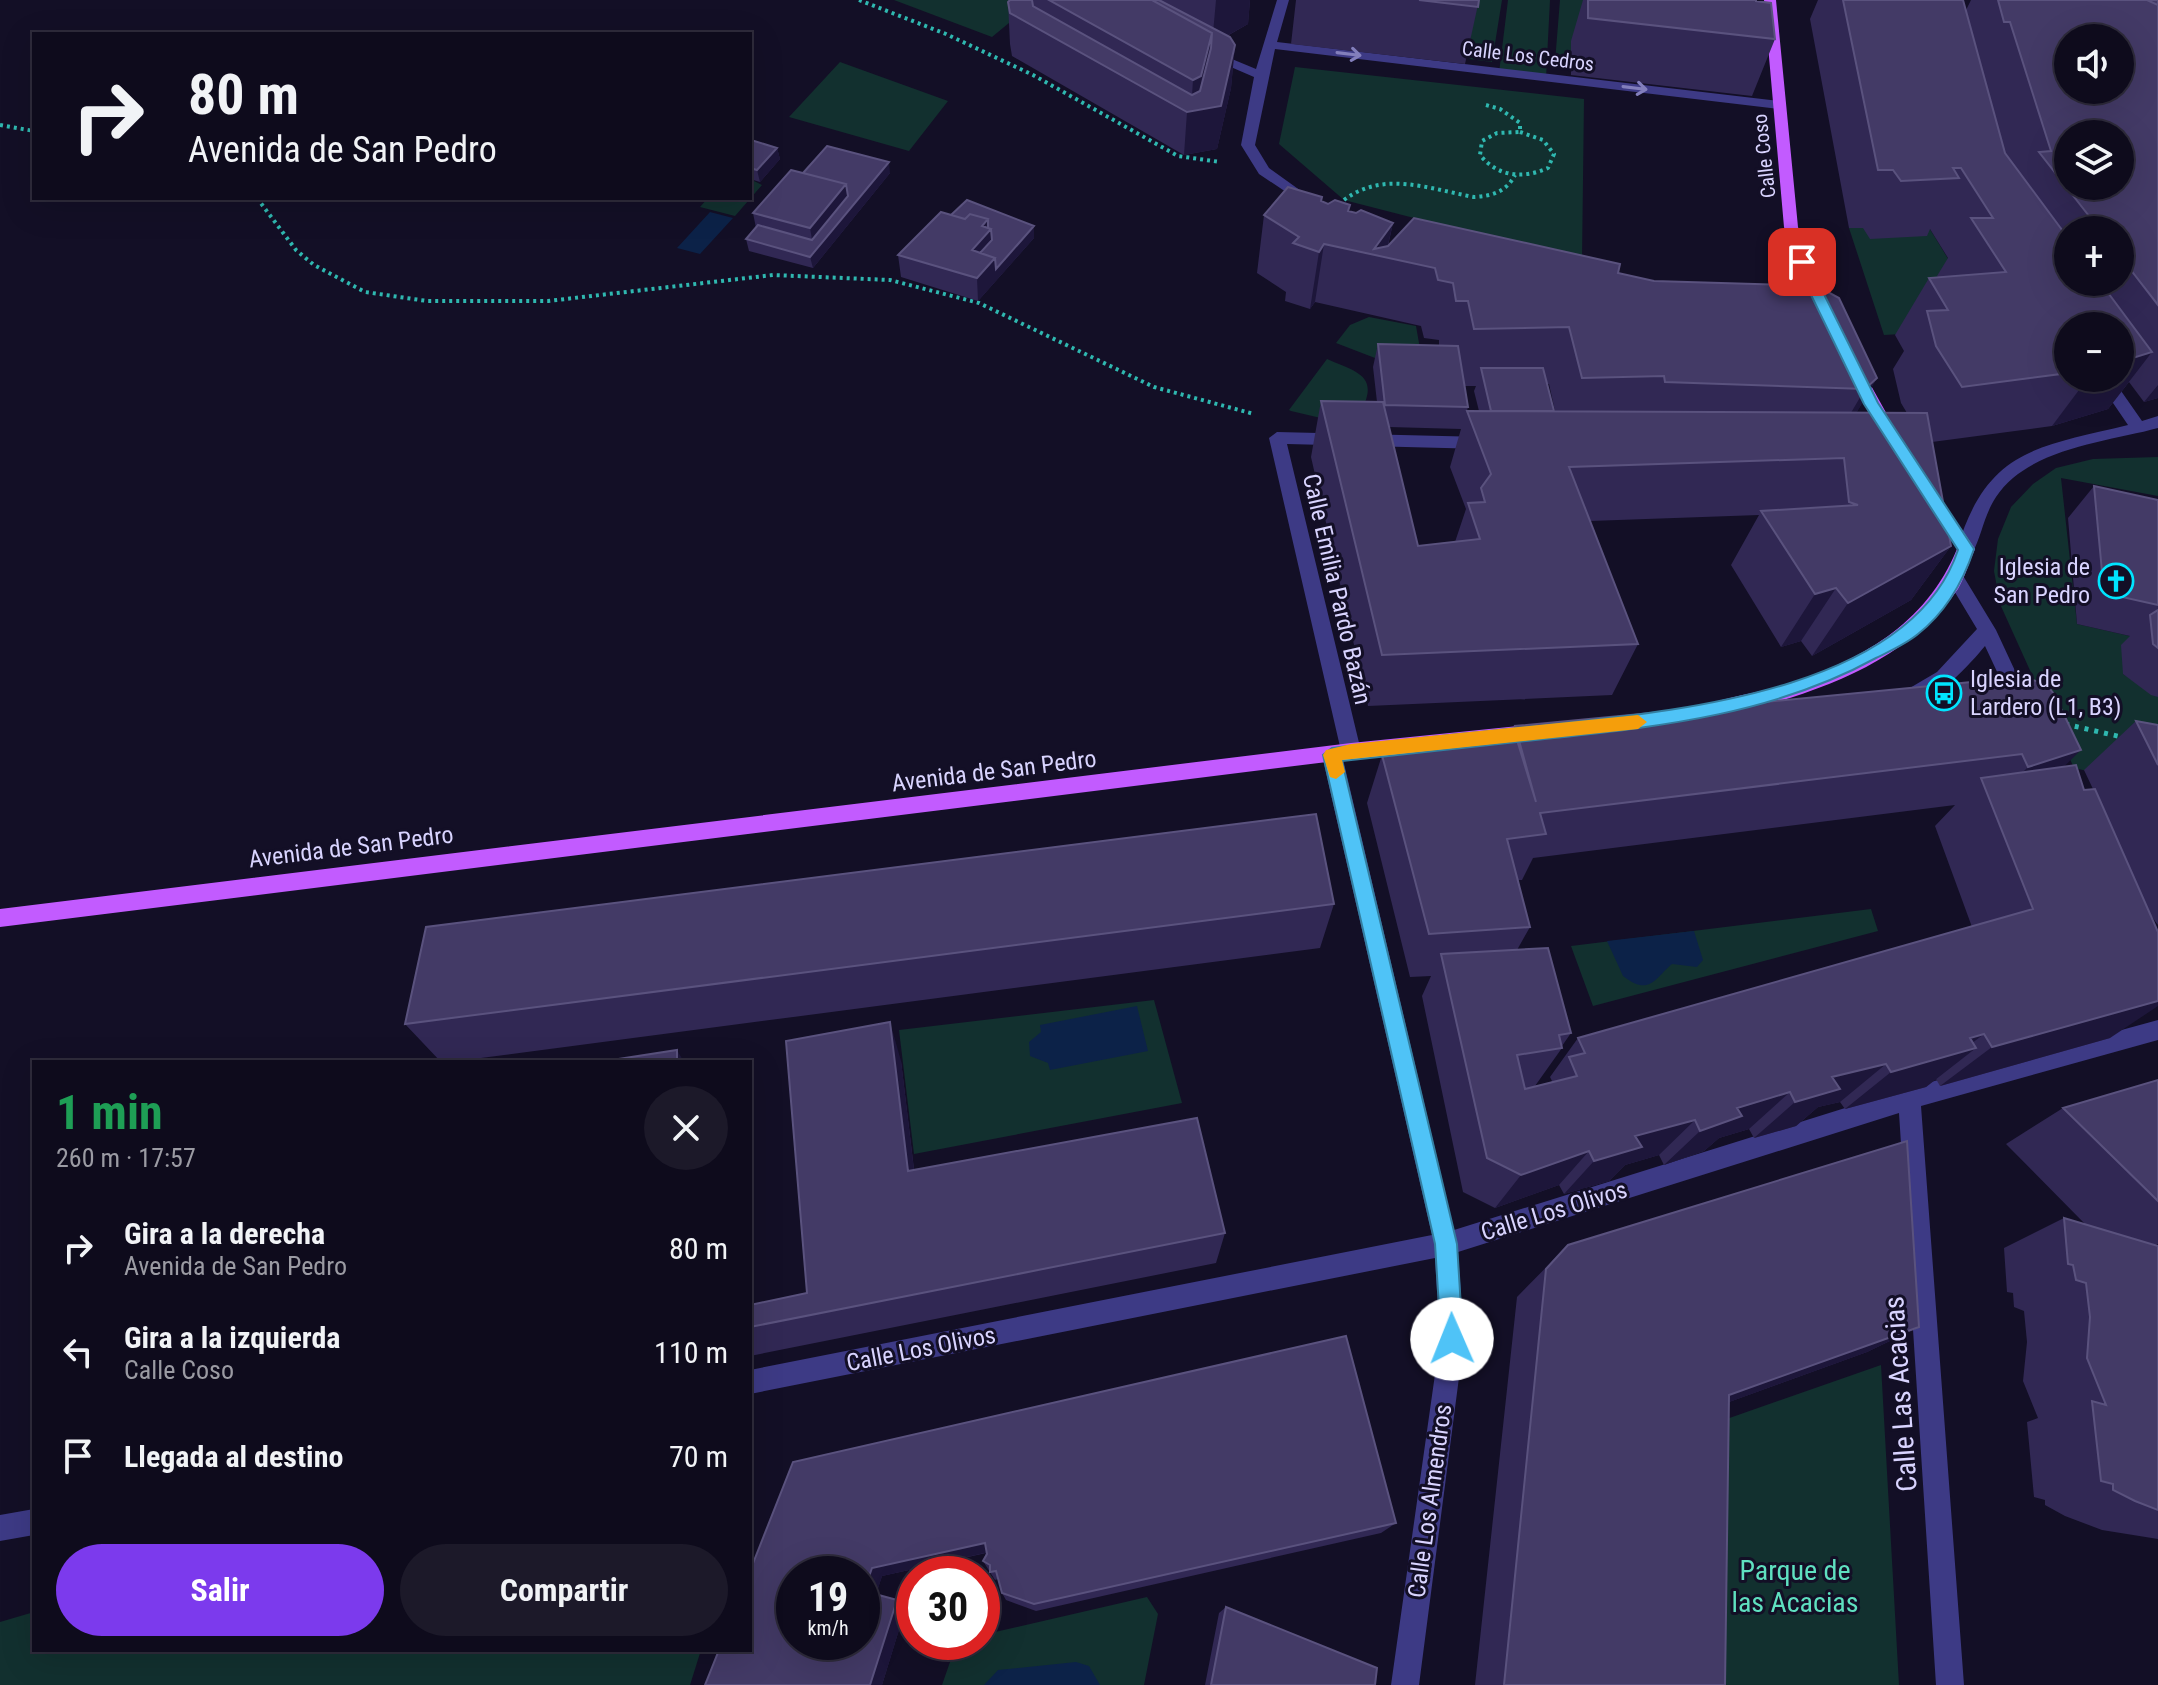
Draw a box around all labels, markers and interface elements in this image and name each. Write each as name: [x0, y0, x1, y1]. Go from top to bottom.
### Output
map controls: [2054, 24, 2134, 392]
button: sound: [2054, 24, 2134, 104]
street label: Calle Los Cedros: [1461, 36, 1595, 76]
one-way arrow: [1336, 47, 1361, 62]
text: 80 m: [188, 62, 299, 128]
icon: right: [56, 64, 160, 168]
one-way arrow: [1621, 81, 1648, 96]
street label: Calle Coso: [1748, 113, 1780, 199]
button: layers: [2054, 120, 2134, 200]
text: Avenida de San Pedro: [188, 129, 497, 171]
button: +: [2054, 216, 2134, 296]
pin: [1768, 228, 1836, 296]
icon: arrive: [1780, 240, 1824, 284]
button: −: [2054, 312, 2134, 392]
street label: Calle Emilia Pardo Bazán: [1297, 471, 1377, 707]
place label: Iglesia de San Pedro: [1993, 553, 2090, 609]
church icon: Iglesia de San Pedro: [2097, 562, 2135, 600]
place label: Iglesia de Lardero (L1, B3): [1970, 665, 2121, 721]
bus stop icon: Iglesia de Lardero (L1, B3): [1925, 674, 1963, 712]
street label: Avenida de San Pedro: [890, 745, 1098, 797]
street label: Avenida de San Pedro: [247, 821, 455, 873]
text: 1 min: [56, 1084, 163, 1141]
button: close: [644, 1086, 728, 1170]
text: 260 m · 17:57: [56, 1143, 196, 1173]
street label: Calle Los Olivos: [1478, 1175, 1630, 1247]
text: Gira a la derecha: [124, 1216, 325, 1251]
icon: right: [56, 1226, 100, 1270]
text: 80 m: [669, 1231, 728, 1266]
text: Avenida de San Pedro: [124, 1251, 347, 1281]
street label: Calle Las Acacias: [1877, 1295, 1924, 1493]
position arrow: [1410, 1297, 1494, 1381]
text: Gira a la izquierda: [124, 1320, 340, 1355]
street label: Calle Los Olivos: [844, 1321, 998, 1377]
icon: left: [56, 1330, 100, 1374]
text: 110 m: [654, 1335, 728, 1370]
text: Calle Coso: [124, 1355, 234, 1385]
street label: Calle Los Almendros: [1403, 1402, 1457, 1600]
icon: arrive: [56, 1434, 100, 1478]
text: Llegada al destino: [124, 1439, 343, 1474]
text: 70 m: [669, 1439, 728, 1474]
button: Salir: [56, 1544, 384, 1636]
button: Compartir: [400, 1544, 728, 1636]
park label: Parque de las Acacias: [1731, 1554, 1859, 1619]
speed limit sign: 30: [896, 1556, 1000, 1660]
text: 19: [808, 1574, 848, 1621]
text: km/h: [807, 1616, 849, 1640]

